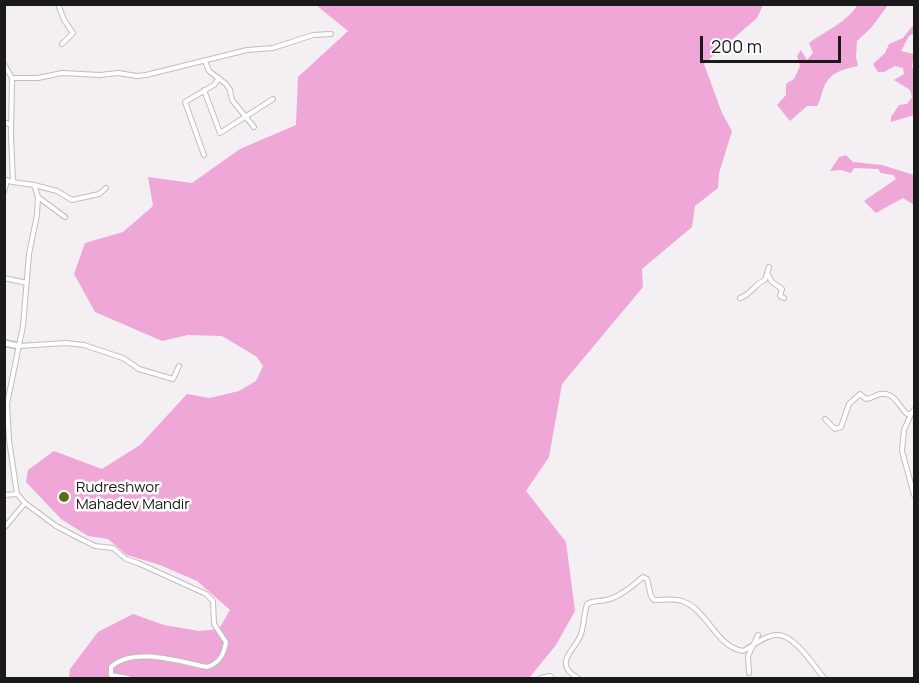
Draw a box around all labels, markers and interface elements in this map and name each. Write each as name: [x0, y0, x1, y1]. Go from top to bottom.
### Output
scale bar: [703, 24, 844, 62]
text: 200 m: [711, 34, 762, 58]
place label: Rudreshwor Mahadev Mandir: [76, 479, 190, 514]
marker: Rudreshwor Mahadev Mandir: [57, 490, 71, 504]

